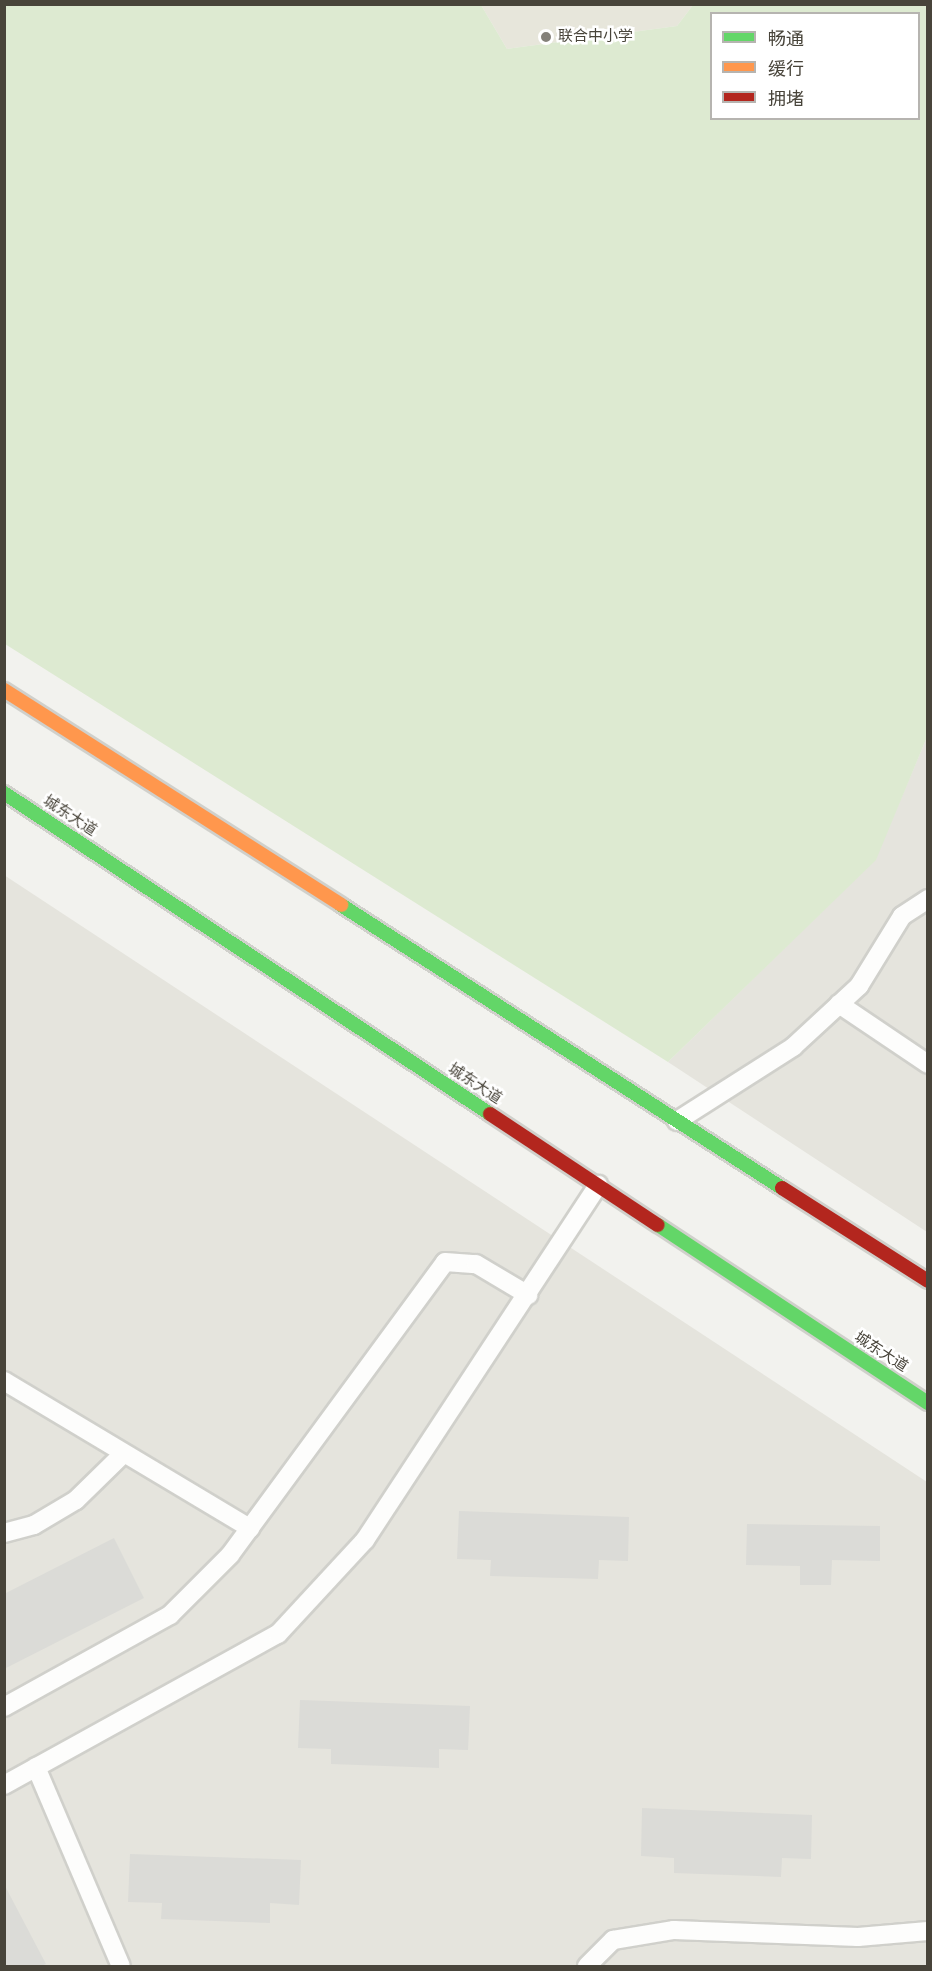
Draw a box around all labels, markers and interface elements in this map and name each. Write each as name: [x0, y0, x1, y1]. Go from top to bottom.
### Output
legend: [710, 12, 920, 120]
text: 畅通: [768, 27, 804, 51]
place label: 联合中小学: [558, 28, 633, 46]
marker: 联合中小学: [539, 30, 553, 44]
text: 缓行: [768, 57, 804, 81]
text: 拥堵: [768, 87, 804, 111]
street label: 城东大道: [40, 792, 100, 840]
street label: 城东大道: [445, 1060, 505, 1108]
street label: 城东大道: [851, 1328, 911, 1376]

